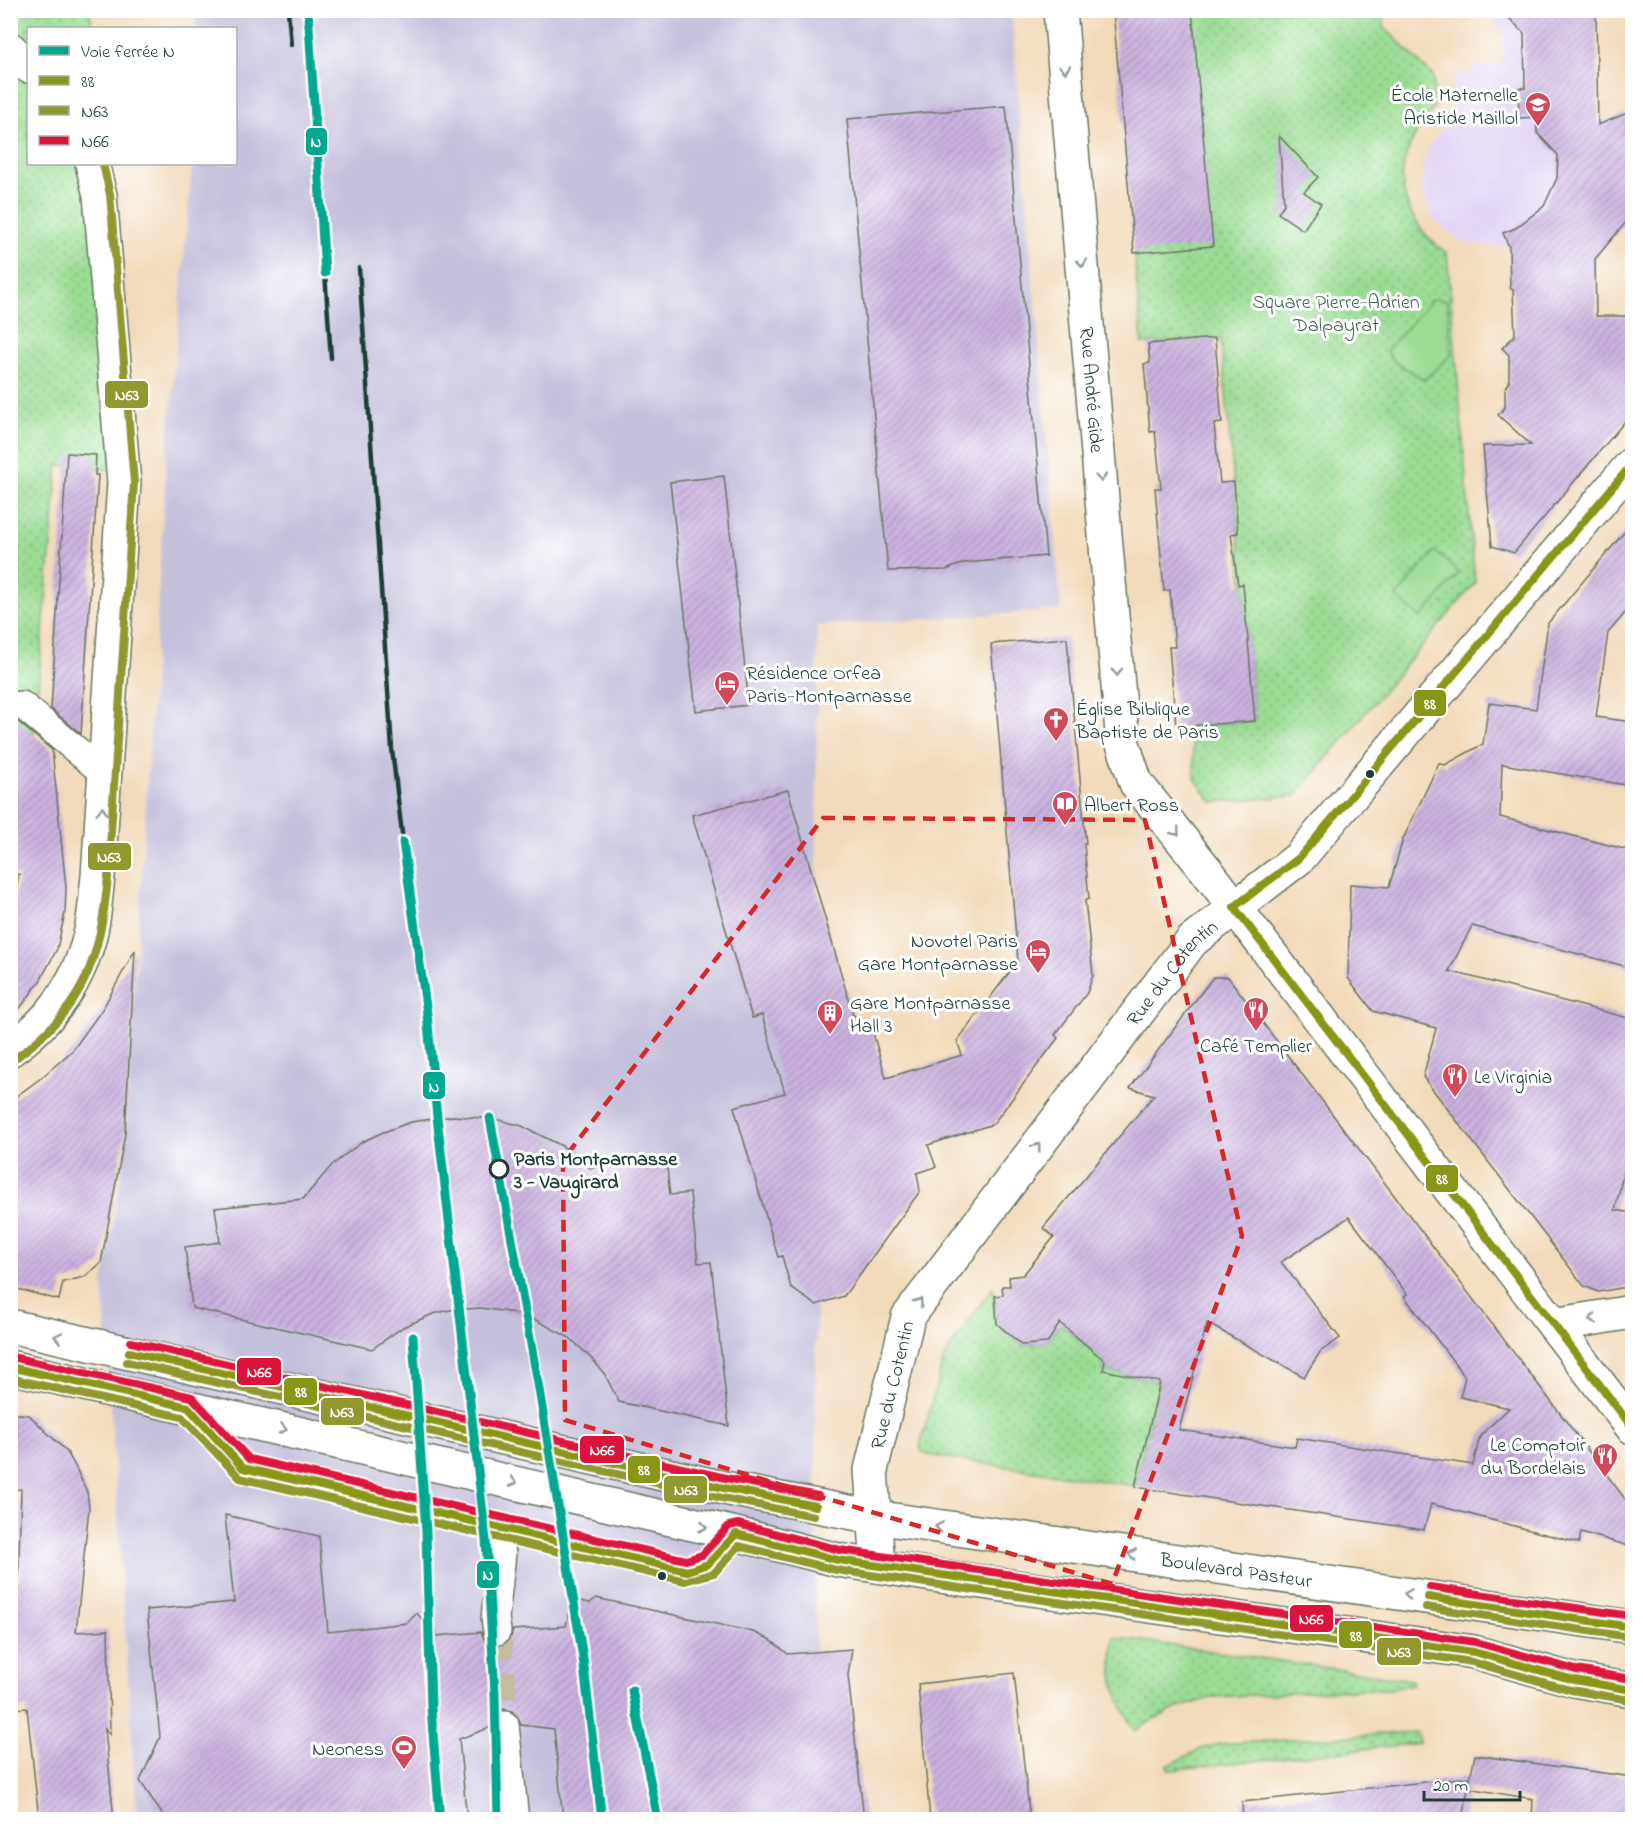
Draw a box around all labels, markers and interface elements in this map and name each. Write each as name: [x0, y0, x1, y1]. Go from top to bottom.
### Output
legend: [27, 27, 237, 165]
text: Voie ferrée N: [80, 40, 175, 66]
one-way arrow: [1058, 64, 1071, 73]
text: 88: [81, 70, 95, 96]
place label: École Maternelle Aristide Maillol: [1391, 82, 1518, 134]
school or university icon: École Maternelle Aristide Maillol: [1523, 90, 1553, 128]
text: N63: [81, 100, 109, 126]
line badge: N: [305, 127, 328, 156]
text: N66: [81, 130, 109, 156]
text: N: [311, 131, 322, 155]
one-way arrow: [1075, 258, 1088, 268]
park label: Square Pierre-Adrien Dalpayrat: [1252, 289, 1420, 341]
street label: Rue André Gide: [1070, 326, 1110, 454]
line badge: N63: [104, 380, 149, 409]
text: N63: [115, 384, 140, 408]
one-way arrow: [1094, 474, 1107, 483]
place label: Résidence Orfea Paris-Montparnasse: [746, 660, 912, 712]
one-way arrow: [1111, 668, 1124, 677]
hotel icon: Résidence Orfea Paris-Montparnasse: [712, 669, 742, 707]
line badge: 88: [1413, 689, 1447, 717]
text: 88: [1423, 693, 1436, 717]
place label: Église Biblique Baptiste de Paris: [1075, 696, 1219, 748]
church icon: Église Biblique Baptiste de Paris: [1041, 705, 1071, 743]
unlabelled marker: [1364, 768, 1376, 780]
library icon: Albert Ross: [1050, 789, 1080, 827]
place label: Albert Ross: [1084, 792, 1179, 821]
one-way arrow: [95, 806, 108, 815]
one-way arrow: [1168, 825, 1179, 836]
line badge: N63: [87, 842, 132, 871]
text: N63: [97, 846, 122, 870]
street label: Rue du Cotentin: [1121, 914, 1225, 1033]
place label: Novotel Paris Gare Montparnasse: [858, 928, 1018, 980]
hotel icon: Novotel Paris Gare Montparnasse: [1023, 937, 1053, 975]
place label: Gare Montparnasse Hall 3: [850, 990, 1011, 1042]
restaurant icon: Café Templier: [1241, 995, 1271, 1033]
building icon: Gare Montparnasse Hall 3: [815, 998, 845, 1036]
place label: Café Templier: [1200, 1033, 1313, 1062]
restaurant icon: Le Virginia: [1440, 1061, 1470, 1099]
place label: Le Virginia: [1474, 1064, 1552, 1094]
line badge: N: [422, 1071, 446, 1100]
text: N: [429, 1076, 440, 1100]
one-way arrow: [1029, 1142, 1040, 1153]
place label: Paris Montparnasse 3 - Vaugirard: [513, 1146, 678, 1199]
marker: Paris Montparnasse 3 - Vaugirard: [489, 1159, 509, 1179]
line badge: 88: [1425, 1164, 1459, 1193]
text: 88: [1435, 1168, 1448, 1192]
one-way arrow: [912, 1298, 923, 1309]
one-way arrow: [1589, 1312, 1598, 1324]
street label: Rue du Cotentin: [865, 1318, 924, 1452]
one-way arrow: [54, 1331, 64, 1344]
line badge: N66: [236, 1357, 282, 1386]
text: N66: [247, 1361, 272, 1385]
line badge: 88: [283, 1377, 318, 1406]
text: 88: [294, 1381, 307, 1405]
line badge: N63: [320, 1397, 365, 1426]
text: N63: [330, 1401, 355, 1425]
one-way arrow: [277, 1421, 287, 1434]
place label: Le Comptoir du Bordelais: [1480, 1432, 1587, 1484]
line badge: N66: [579, 1435, 625, 1464]
text: N66: [590, 1439, 615, 1463]
restaurant icon: Le Comptoir du Bordelais: [1590, 1441, 1620, 1479]
line badge: 88: [627, 1455, 661, 1484]
text: 88: [637, 1459, 650, 1483]
one-way arrow: [508, 1475, 518, 1488]
line badge: N63: [663, 1475, 708, 1504]
text: N63: [674, 1479, 699, 1503]
one-way arrow: [698, 1519, 708, 1532]
one-way arrow: [935, 1522, 944, 1534]
street label: Boulevard Pasteur: [1157, 1547, 1315, 1598]
one-way arrow: [1128, 1549, 1137, 1561]
line badge: N: [476, 1560, 500, 1589]
text: N: [483, 1564, 494, 1588]
unlabelled marker: [656, 1570, 668, 1582]
one-way arrow: [1404, 1589, 1413, 1601]
line badge: N66: [1289, 1604, 1334, 1633]
text: N66: [1299, 1608, 1324, 1632]
line badge: 88: [1338, 1620, 1373, 1649]
text: 88: [1349, 1625, 1362, 1649]
line badge: N63: [1376, 1637, 1422, 1666]
text: N63: [1387, 1641, 1412, 1665]
sports icon: Neoness: [389, 1733, 419, 1771]
place label: Neoness: [312, 1736, 384, 1765]
scale bar: [1424, 1764, 1520, 1802]
text: 20 m: [1433, 1774, 1468, 1800]

